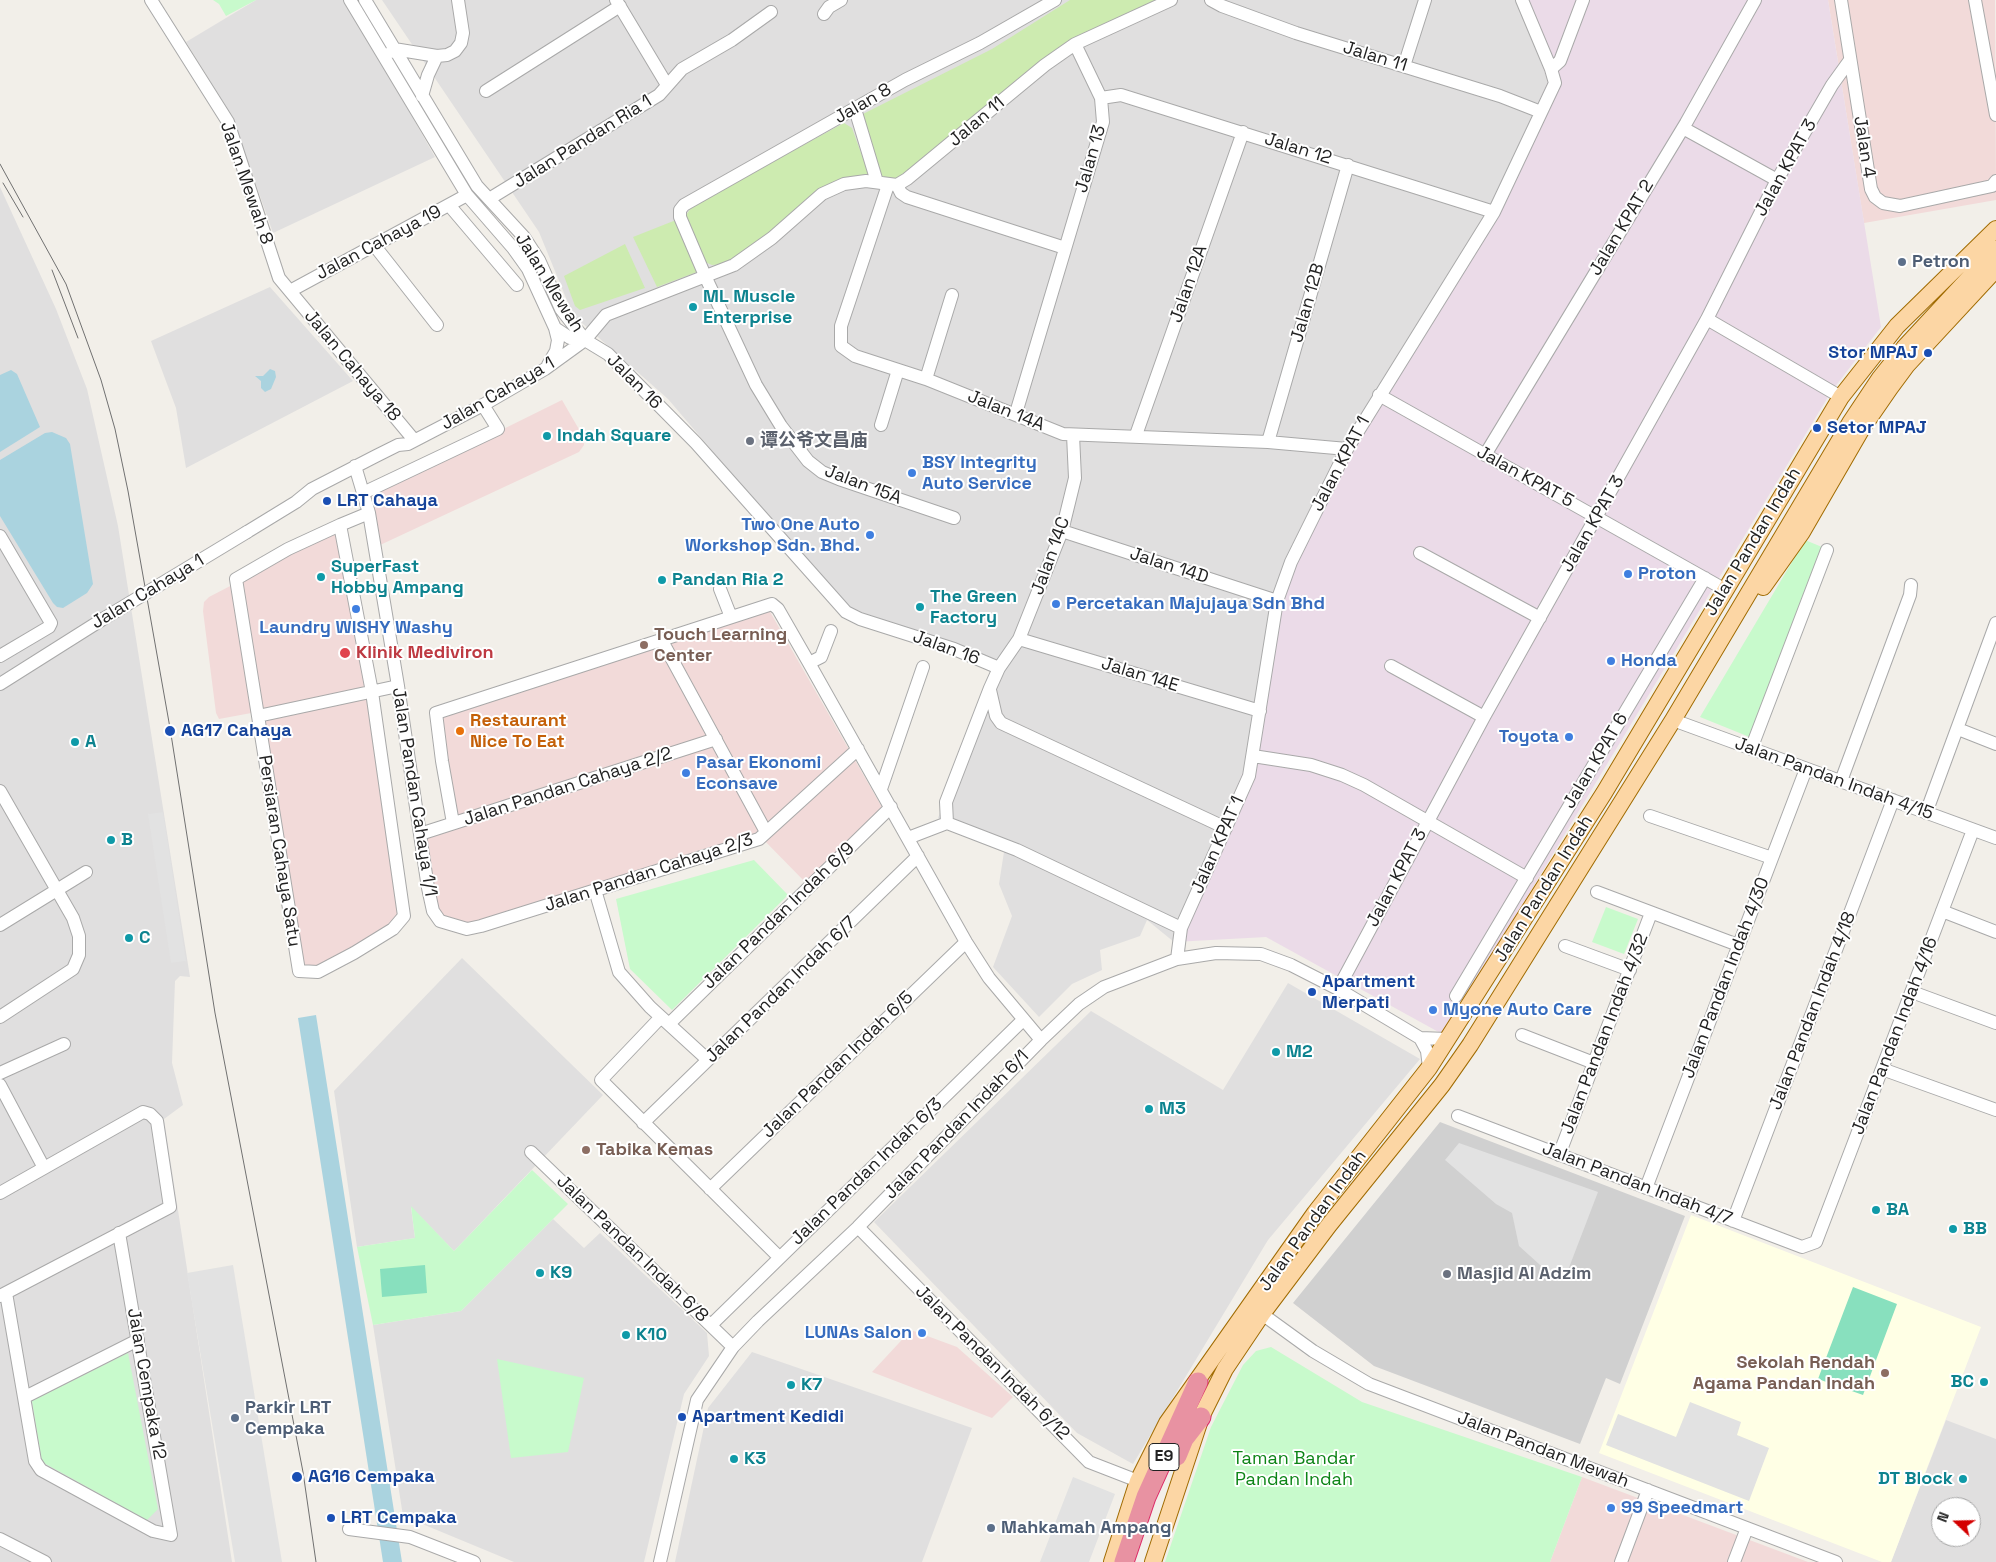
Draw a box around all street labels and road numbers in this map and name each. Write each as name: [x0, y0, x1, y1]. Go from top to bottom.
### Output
street label: Jalan 11: [1340, 37, 1410, 77]
street label: Jalan 8: [831, 79, 895, 129]
street label: Jalan Pandan Ria 1: [510, 91, 656, 193]
street label: Jalan 11: [945, 92, 1009, 152]
street label: Jalan 4: [1848, 115, 1880, 179]
street label: Jalan KPAT 3: [1750, 116, 1822, 220]
street label: Jalan Mewah 8: [215, 119, 277, 247]
street label: Jalan 13: [1071, 123, 1111, 195]
street label: Jalan 12: [1262, 129, 1334, 169]
street label: Jalan KPAT 2: [1585, 176, 1659, 280]
street label: Jalan Cahaya 19: [313, 201, 445, 285]
street label: Jalan Mewah: [510, 229, 588, 337]
street label: Jalan 12A: [1166, 242, 1212, 326]
street label: Jalan 12B: [1286, 261, 1330, 345]
street label: Jalan Cahaya 18: [299, 306, 405, 426]
street label: Jalan 16: [602, 350, 666, 414]
street label: Jalan Cahaya 1: [437, 353, 559, 435]
street label: Jalan 14A: [964, 386, 1048, 436]
street label: Jalan KPAT 1: [1307, 413, 1375, 515]
street label: Jalan KPAT 5: [1473, 441, 1577, 513]
street label: Jalan 15A: [821, 460, 905, 510]
street label: Jalan Pandan Indah: [1700, 464, 1806, 620]
street label: Jalan KPAT 3: [1557, 472, 1629, 576]
street label: Jalan 14C: [1027, 514, 1075, 598]
street label: Jalan 14D: [1127, 543, 1211, 589]
street label: Jalan Cahaya 1: [88, 550, 208, 634]
street label: Jalan 16: [910, 626, 982, 670]
street label: Jalan 14E: [1099, 653, 1181, 697]
street label: Jalan Pandan Cahaya 1/1: [387, 686, 441, 898]
street label: Jalan KPAT 6: [1559, 709, 1633, 813]
street label: Jalan Pandan Indah 4/15: [1732, 733, 1936, 825]
street label: Jalan Pandan Cahaya 2/2: [461, 743, 675, 831]
street label: Persiaran Cahaya Satu: [253, 754, 305, 948]
street label: Jalan KPAT 1: [1187, 793, 1249, 897]
street label: Jalan Pandan Indah: [1490, 812, 1598, 966]
street label: Jalan KPAT 3: [1362, 825, 1432, 931]
street label: Jalan Pandan Cahaya 2/3: [542, 829, 756, 917]
street label: Jalan Pandan Indah 6/9: [699, 838, 859, 994]
street label: Jalan Pandan Indah 4/30: [1678, 874, 1774, 1082]
street label: Jalan Pandan Indah 4/18: [1765, 909, 1861, 1113]
street label: Jalan Pandan Indah 6/7: [701, 912, 861, 1068]
street label: Jalan Pandan Indah 4/32: [1557, 931, 1653, 1137]
street label: Jalan Pandan Indah 4/16: [1847, 934, 1943, 1138]
street label: Jalan Pandan Indah 6/5: [758, 987, 918, 1143]
street label: Jalan Pandan Indah 6/1: [880, 1046, 1034, 1204]
street label: Jalan Pandan Indah 6/3: [787, 1094, 947, 1250]
street label: Jalan Pandan Indah 4/7: [1539, 1138, 1735, 1230]
street label: Jalan Pandan Indah: [1255, 1146, 1371, 1296]
street label: Jalan Pandan Indah 6/8: [552, 1171, 712, 1327]
street label: Jalan Pandan Indah 6/12: [910, 1281, 1074, 1445]
street label: Jalan Cempaka 12: [122, 1307, 170, 1461]
street label: Jalan Pandan Mewah: [1454, 1407, 1632, 1493]
road number: E9: [1149, 1444, 1179, 1470]

